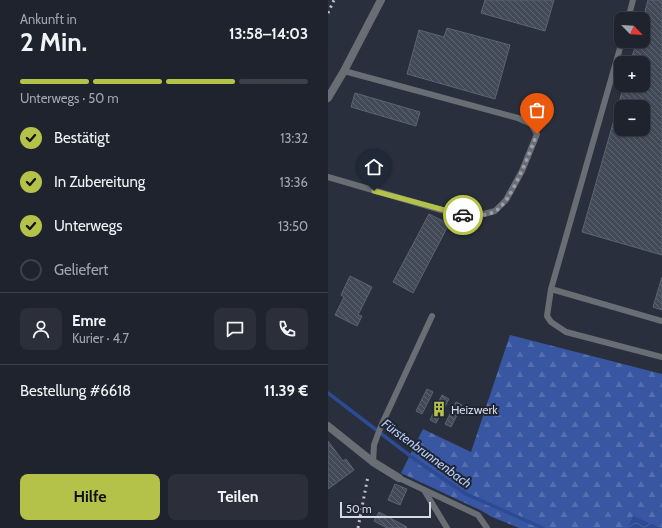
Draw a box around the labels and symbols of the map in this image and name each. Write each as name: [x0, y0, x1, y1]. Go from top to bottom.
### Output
north arrow: [614, 12, 650, 48]
pin: [520, 93, 554, 134]
pin: [357, 150, 391, 191]
courier: [443, 195, 483, 235]
building icon: Heizwerk: [430, 400, 448, 418]
place label: Heizwerk: [451, 402, 498, 417]
water label: Fürstenbrunnenbach: [379, 415, 475, 491]
scale bar: [340, 500, 431, 519]

